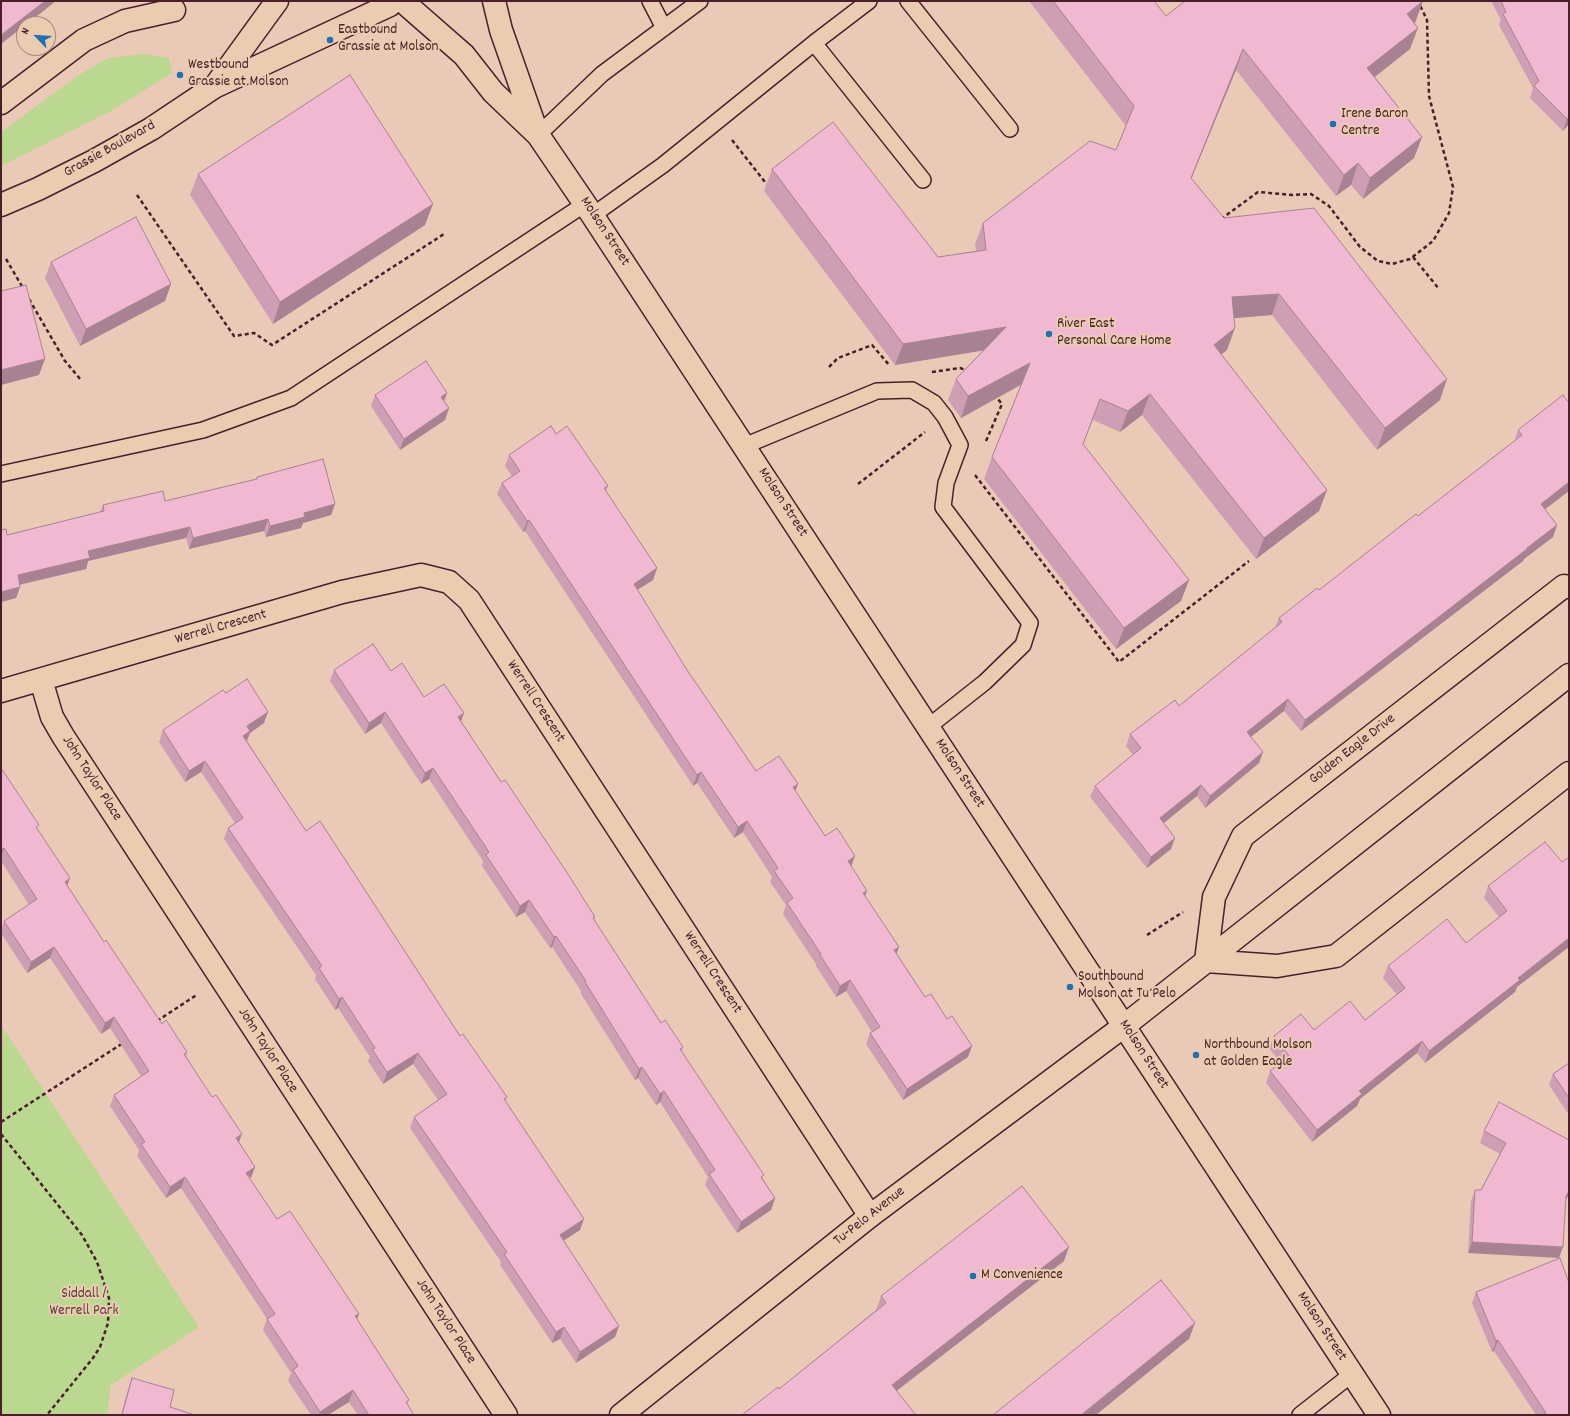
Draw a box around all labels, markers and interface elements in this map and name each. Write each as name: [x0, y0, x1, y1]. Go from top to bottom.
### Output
north arrow: [16, 16, 56, 56]
place label: Eastbound Grassie at Molson: [338, 22, 439, 57]
text: N: [18, 26, 34, 37]
marker: Eastbound Grassie at Molson: [325, 35, 335, 45]
place label: Westbound Grassie at Molson: [188, 57, 289, 92]
marker: Westbound Grassie at Molson: [175, 70, 185, 80]
place label: Irene Baron Centre: [1341, 106, 1408, 141]
street label: Grassie Boulevard: [61, 117, 159, 183]
marker: Irene Baron Centre: [1328, 119, 1338, 129]
street label: Molson Street: [575, 194, 633, 270]
place label: River East Personal Care Home: [1057, 316, 1171, 351]
marker: River East Personal Care Home: [1044, 329, 1054, 339]
street label: Molson Street: [753, 465, 811, 541]
street label: Werrell Crescent: [173, 606, 269, 650]
street label: Werrell Crescent: [502, 657, 568, 747]
street label: Golden Eagle Drive: [1306, 711, 1400, 789]
street label: John Taylor Place: [57, 733, 125, 825]
street label: Molson Street: [930, 736, 988, 812]
street label: Werrell Crescent: [679, 928, 745, 1018]
place label: Southbound Molson at Tu Pelo: [1078, 969, 1176, 1004]
marker: Southbound Molson at Tu Pelo: [1065, 982, 1075, 992]
street label: John Taylor Place: [233, 1005, 301, 1097]
street label: Molson Street: [1114, 1017, 1172, 1093]
place label: Northbound Molson at Golden Eagle: [1204, 1037, 1312, 1072]
marker: Northbound Molson at Golden Eagle: [1191, 1050, 1201, 1060]
street label: Tu-Pelo Avenue: [831, 1184, 909, 1250]
place label: M Convenience: [981, 1267, 1063, 1285]
marker: M Convenience: [968, 1271, 978, 1281]
street label: John Taylor Place: [411, 1276, 479, 1368]
park label: Siddall / Werrell Park: [49, 1286, 119, 1321]
street label: Molson Street: [1292, 1289, 1350, 1365]

